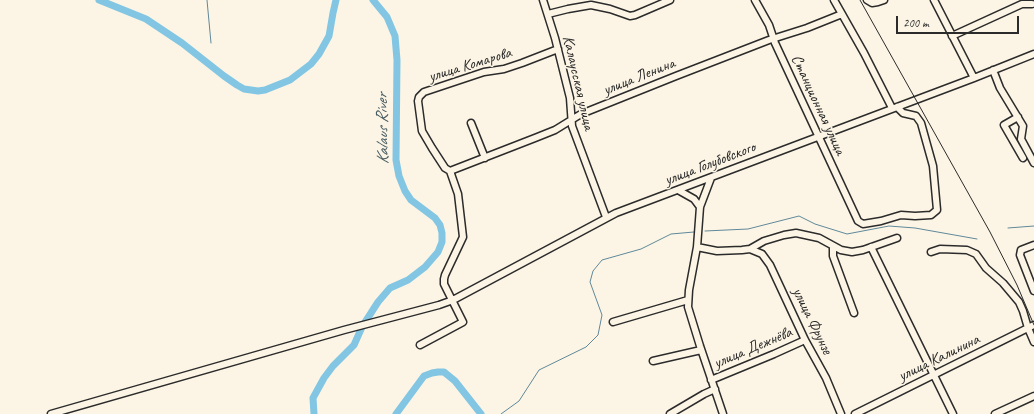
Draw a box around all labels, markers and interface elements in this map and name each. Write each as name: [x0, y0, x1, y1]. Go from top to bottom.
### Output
scale bar: [898, 8, 1021, 34]
text: 200 m: [903, 15, 929, 31]
street label: Калаусская улица: [558, 34, 598, 132]
street label: улица Комарова: [426, 43, 514, 87]
street label: Станционная улица: [786, 52, 850, 158]
street label: улица Ленина: [600, 54, 678, 100]
water label: Kalaus River: [372, 93, 394, 165]
street label: улица Голубовского: [662, 138, 758, 190]
street label: улица Фрунзе: [788, 284, 836, 358]
street label: улица Дежнёва: [711, 323, 795, 373]
street label: улица Калинина: [895, 330, 983, 386]

